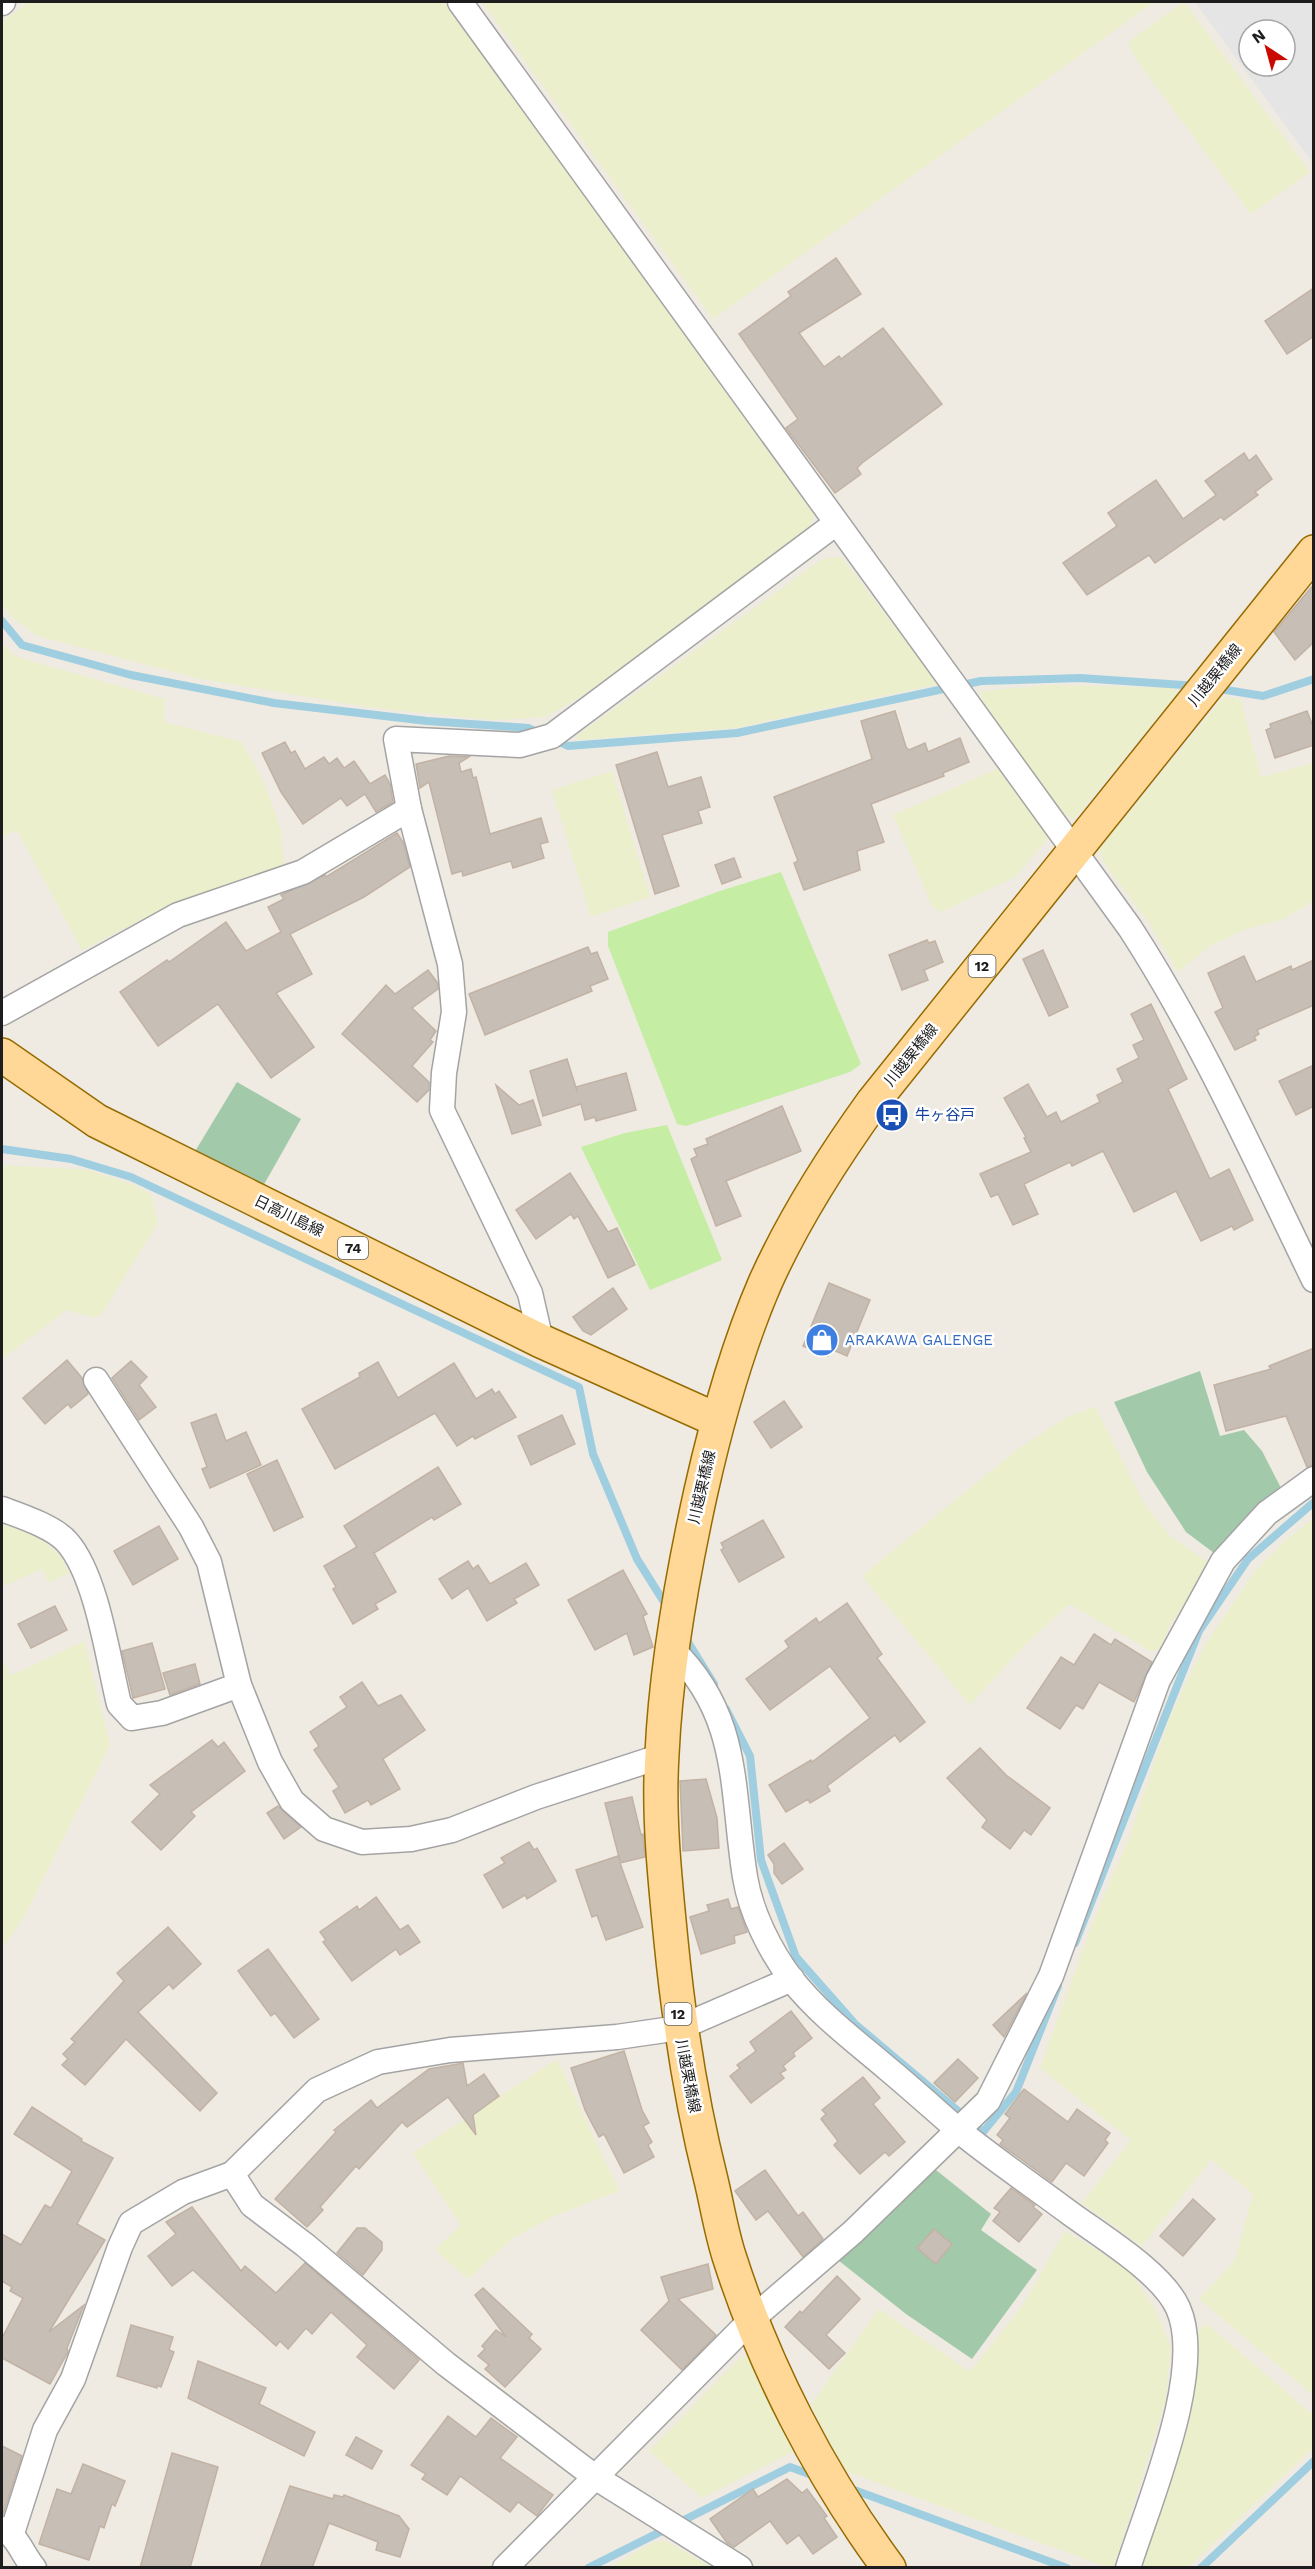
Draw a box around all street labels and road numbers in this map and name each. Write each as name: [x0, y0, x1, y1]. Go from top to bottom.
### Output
street label: 川越栗橋線: [1184, 640, 1246, 710]
road number: 12: [968, 955, 996, 977]
street label: 川越栗橋線: [880, 1020, 942, 1090]
street label: 日高川島線: [251, 1191, 327, 1241]
road number: 74: [338, 1237, 368, 1259]
street label: 川越栗橋線: [685, 1448, 719, 1526]
road number: 12: [664, 2003, 692, 2025]
street label: 川越栗橋線: [672, 2037, 704, 2115]

